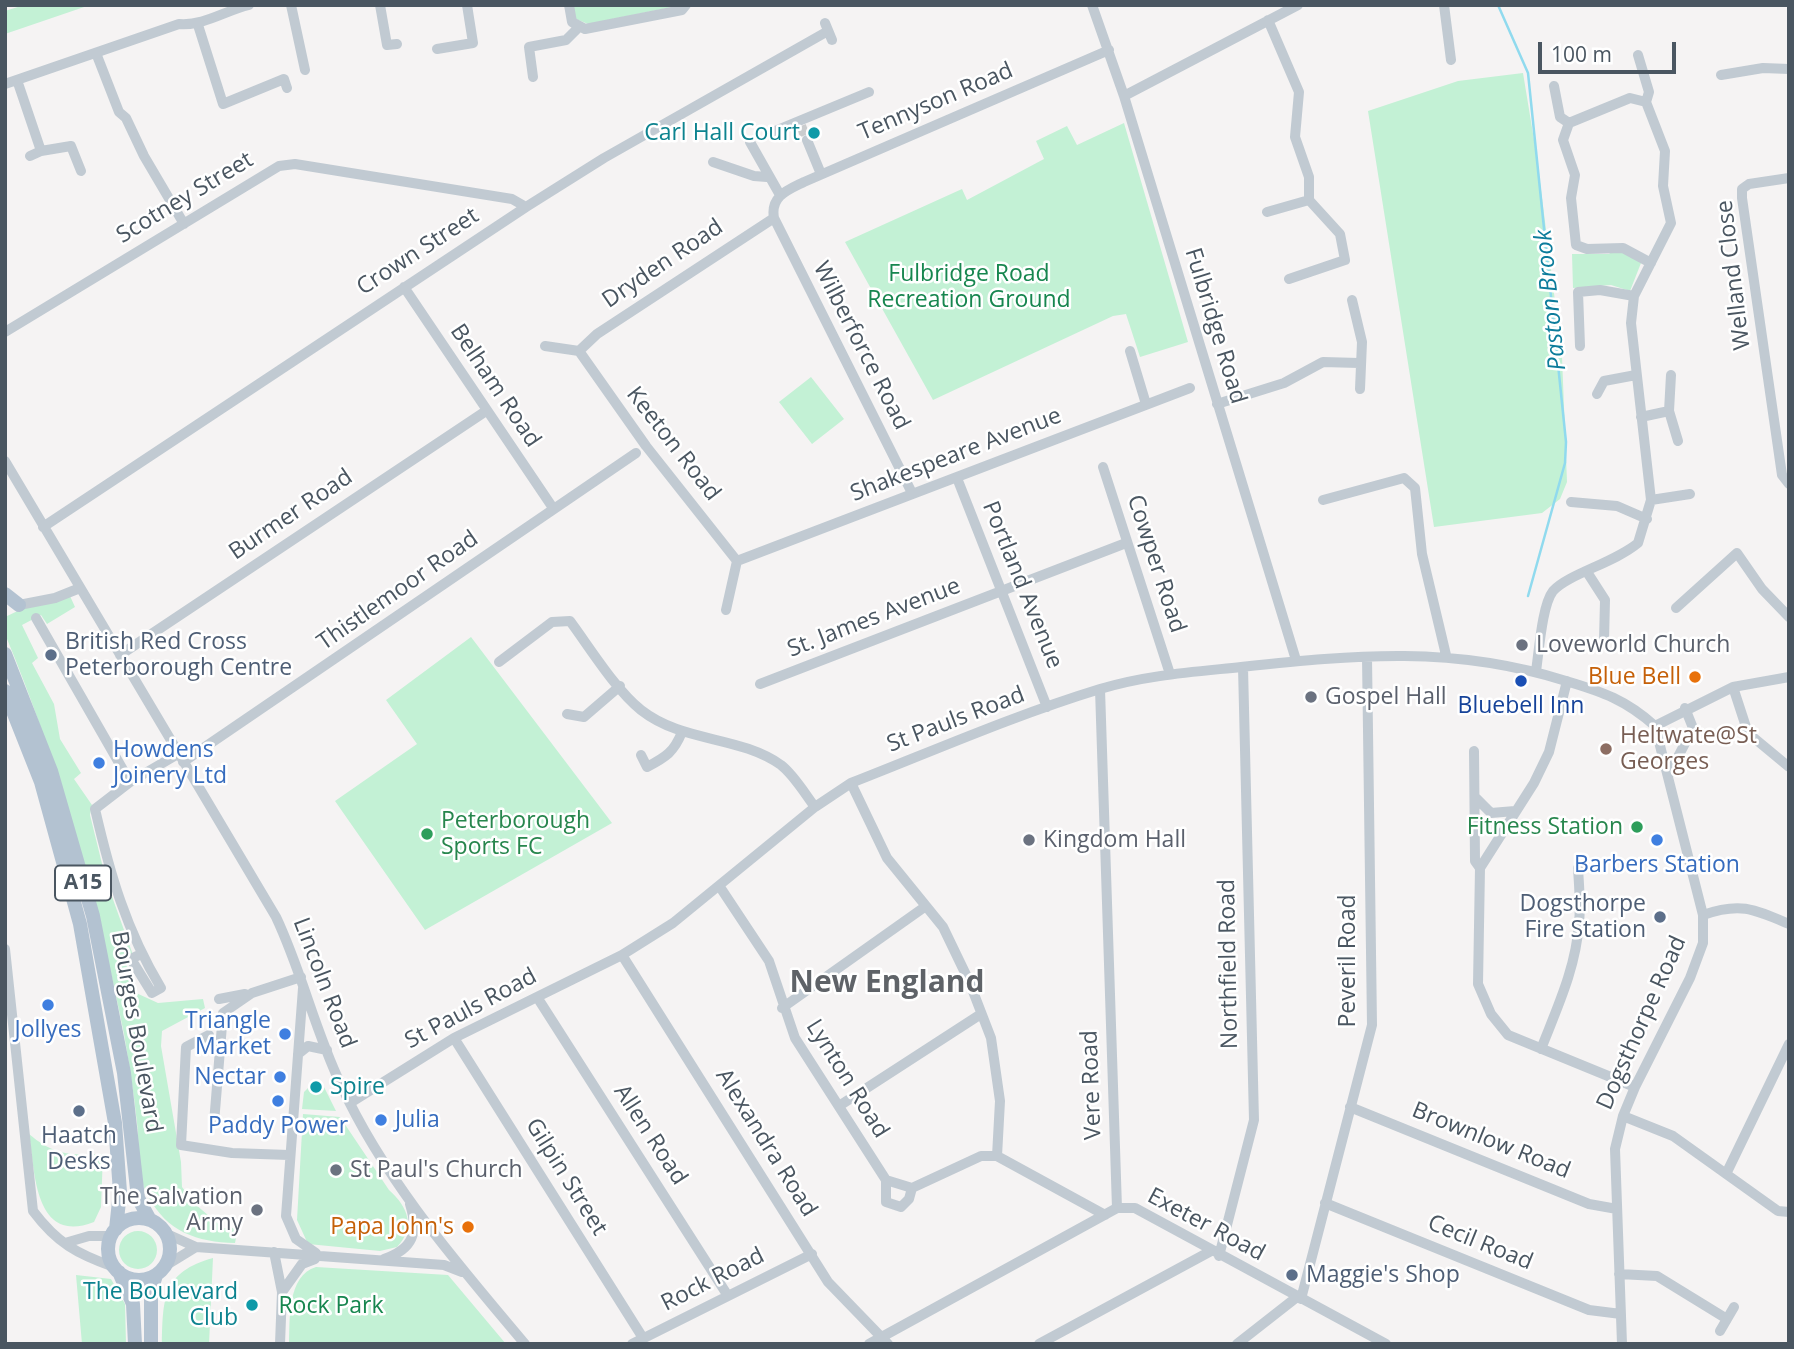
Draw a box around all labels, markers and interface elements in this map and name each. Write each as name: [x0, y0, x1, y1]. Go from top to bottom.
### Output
scale bar: [1542, 28, 1680, 72]
text: 100 m: [1551, 40, 1612, 68]
street label: Tennyson Road: [855, 57, 1017, 147]
place label: Carl Hall Court: [644, 119, 800, 147]
marker: Carl Hall Court: [806, 125, 822, 141]
street label: Scotney Street: [112, 146, 258, 250]
street label: Welland Close: [1711, 199, 1757, 351]
street label: Crown Street: [352, 202, 484, 302]
street label: Dryden Road: [597, 214, 729, 314]
water label: Paston Brook: [1529, 228, 1573, 372]
street label: Fulbridge Road: [1178, 245, 1252, 407]
street label: Wilberforce Road: [807, 257, 915, 435]
park label: Fulbridge Road Recreation Ground: [867, 260, 1071, 314]
street label: Belham Road: [444, 319, 546, 453]
street label: Keeton Road: [620, 382, 726, 506]
street label: Shakespeare Avenue: [847, 402, 1065, 508]
street label: Burmer Road: [224, 464, 358, 566]
street label: Cowper Road: [1121, 492, 1191, 636]
street label: Portland Avenue: [976, 497, 1068, 673]
street label: Thistlemoor Road: [312, 525, 484, 657]
street label: St. James Avenue: [784, 572, 964, 664]
place label: British Red Cross Peterborough Centre: [65, 628, 292, 682]
place label: Loveworld Church: [1536, 631, 1730, 659]
marker: Loveworld Church: [1514, 637, 1530, 653]
marker: British Red Cross Peterborough Centre: [43, 647, 59, 663]
place label: Blue Bell: [1588, 663, 1681, 691]
marker: Blue Bell: [1687, 669, 1703, 685]
marker: Bluebell Inn: [1513, 673, 1529, 689]
street label: St Pauls Road: [883, 681, 1029, 759]
place label: Gospel Hall: [1325, 683, 1447, 711]
marker: Gospel Hall: [1303, 689, 1319, 705]
place label: Bluebell Inn: [1458, 692, 1584, 720]
place label: Heltwate@St Georges: [1620, 722, 1757, 776]
place label: Howdens Joinery Ltd: [113, 736, 227, 790]
marker: Heltwate@St Georges: [1598, 741, 1614, 757]
marker: Howdens Joinery Ltd: [91, 755, 107, 771]
place label: Peterborough Sports FC: [441, 807, 590, 861]
place label: Fitness Station: [1467, 813, 1623, 841]
marker: Fitness Station: [1629, 819, 1645, 835]
marker: Peterborough Sports FC: [419, 826, 435, 842]
place label: Kingdom Hall: [1043, 826, 1186, 854]
marker: Kingdom Hall: [1021, 832, 1037, 848]
marker: Barbers Station: [1649, 832, 1665, 848]
place label: Barbers Station: [1574, 851, 1740, 879]
road number: A15: [55, 866, 111, 900]
street label: Northfield Road: [1214, 879, 1244, 1049]
place label: Dogsthorpe Fire Station: [1520, 890, 1646, 944]
street label: Peveril Road: [1334, 894, 1362, 1028]
marker: Dogsthorpe Fire Station: [1652, 909, 1668, 925]
street label: Lincoln Road: [286, 914, 362, 1052]
street label: Bourges Boulevard: [105, 929, 167, 1135]
street label: Dogsthorpe Road: [1591, 932, 1693, 1114]
street label: St Pauls Road: [400, 963, 542, 1055]
district label: New England: [789, 965, 985, 1001]
marker: Jollyes: [40, 997, 56, 1013]
place label: Triangle Market: [185, 1007, 271, 1061]
street label: Lynton Road: [800, 1015, 894, 1143]
place label: Jollyes: [14, 1016, 82, 1044]
marker: Triangle Market: [277, 1026, 293, 1042]
street label: Vere Road: [1076, 1030, 1108, 1140]
place label: Nectar: [194, 1063, 266, 1091]
street label: Alexandra Road: [709, 1064, 823, 1222]
marker: Nectar: [272, 1069, 288, 1085]
place label: Spire: [330, 1073, 385, 1101]
marker: Spire: [308, 1079, 324, 1095]
street label: Allen Road: [607, 1080, 693, 1190]
marker: Paddy Power: [270, 1093, 286, 1109]
street label: Brownlow Road: [1408, 1097, 1574, 1185]
marker: Haatch Desks: [71, 1103, 87, 1119]
place label: Julia: [395, 1106, 440, 1134]
place label: Paddy Power: [208, 1112, 348, 1140]
marker: Julia: [373, 1112, 389, 1128]
street label: Gilpin Street: [519, 1113, 613, 1241]
place label: Haatch Desks: [41, 1122, 117, 1176]
place label: St Paul's Church: [350, 1156, 523, 1184]
marker: St Paul's Church: [328, 1162, 344, 1178]
place label: The Salvation Army: [100, 1183, 243, 1237]
street label: Exeter Road: [1143, 1183, 1269, 1267]
marker: The Salvation Army: [249, 1202, 265, 1218]
street label: Cecil Road: [1423, 1209, 1537, 1277]
place label: Papa John's: [330, 1213, 454, 1241]
marker: Papa John's: [460, 1219, 476, 1235]
street label: Rock Road: [657, 1242, 769, 1318]
place label: Maggie's Shop: [1306, 1261, 1460, 1289]
marker: Maggie's Shop: [1284, 1267, 1300, 1283]
place label: The Boulevard Club: [83, 1278, 238, 1332]
park label: Rock Park: [278, 1292, 384, 1320]
marker: The Boulevard Club: [244, 1297, 260, 1313]

